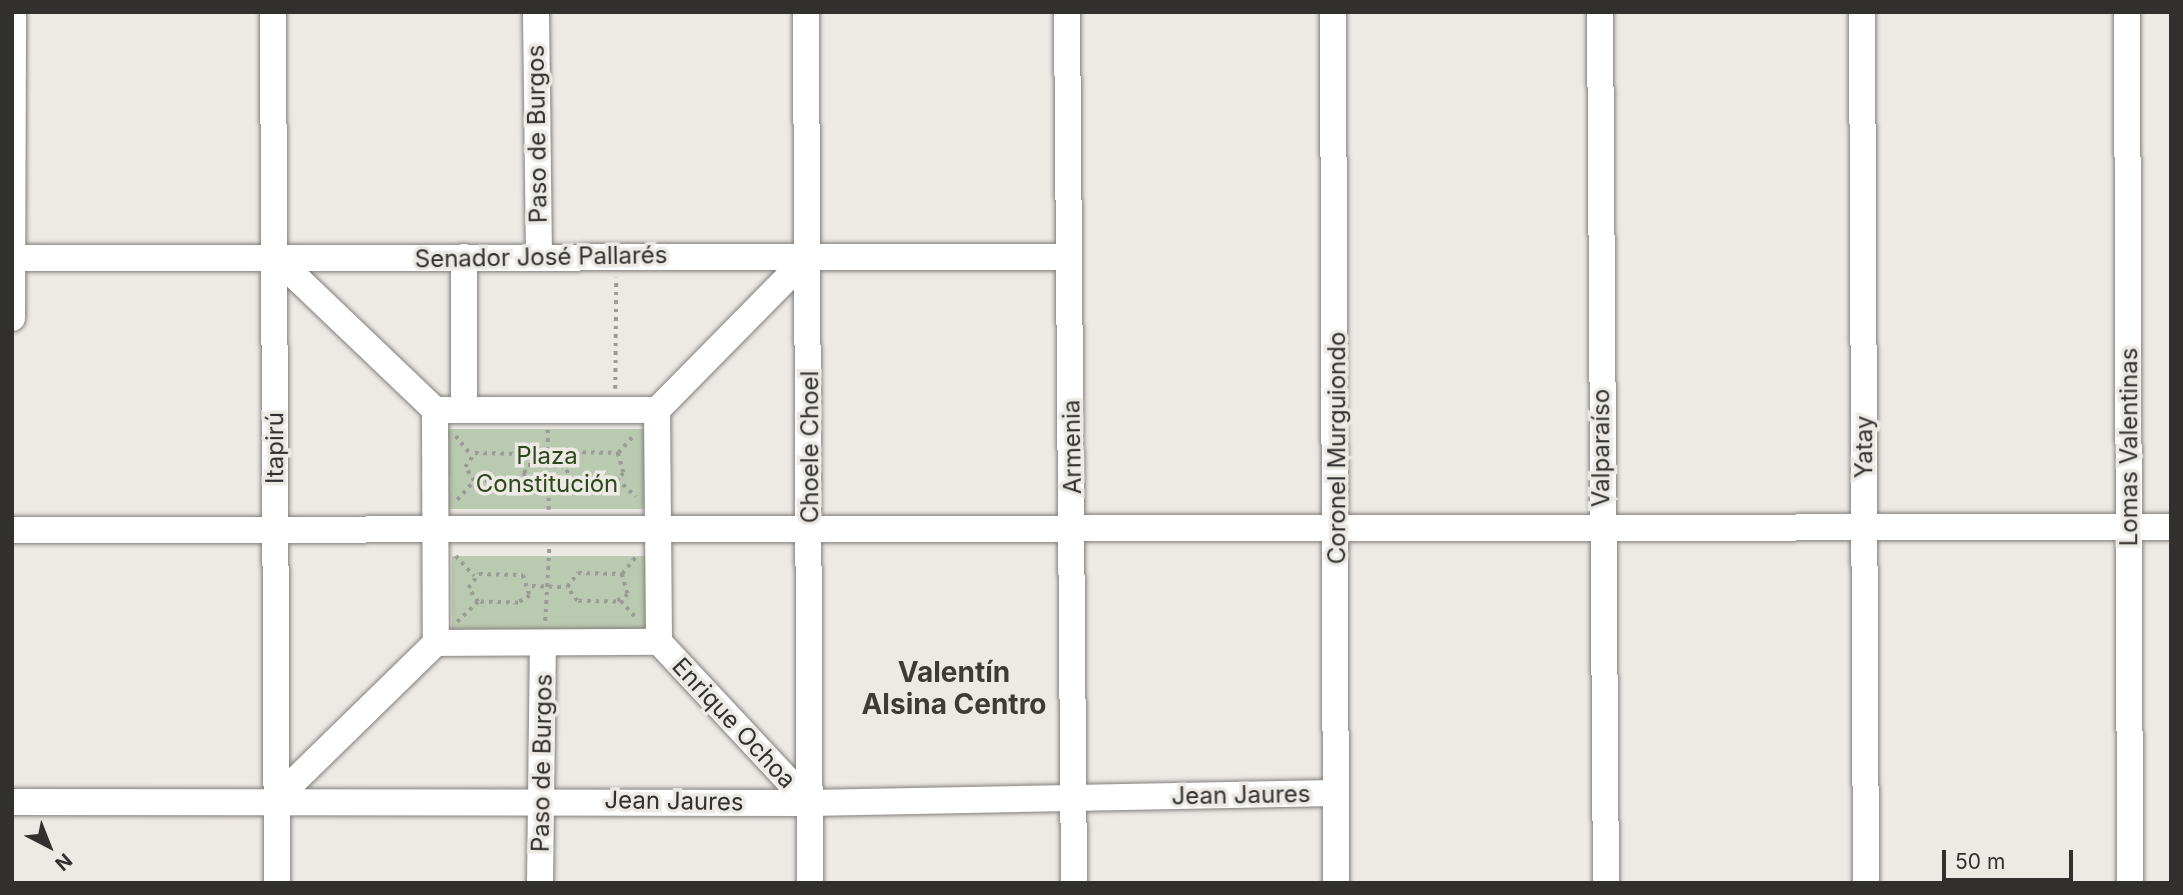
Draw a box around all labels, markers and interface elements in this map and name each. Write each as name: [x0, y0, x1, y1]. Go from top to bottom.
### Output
street label: Paso de Burgos: [521, 45, 553, 223]
street label: Senador José Pallarés: [414, 240, 668, 274]
street label: Coronel Murguiondo: [1323, 332, 1351, 564]
street label: Lomas Valentinas: [2115, 348, 2143, 546]
street label: Choele Choel: [796, 371, 824, 523]
street label: Valparaíso: [1587, 389, 1615, 507]
street label: Armenia: [1057, 400, 1087, 494]
street label: Itapirú: [261, 412, 289, 484]
street label: Yatay: [1850, 416, 1878, 478]
park label: Plaza Constitución: [476, 442, 618, 498]
street label: Enrique Ochoa: [666, 652, 802, 794]
district label: Valentín Alsina Centro: [861, 655, 1047, 721]
street label: Paso de Burgos: [526, 674, 558, 852]
street label: Jean Jaures: [1171, 779, 1311, 811]
street label: Jean Jaures: [604, 785, 744, 817]
north arrow: [14, 811, 84, 881]
scale bar: [1945, 836, 2076, 880]
text: N: [50, 849, 76, 875]
text: 50 m: [1955, 849, 2005, 874]

